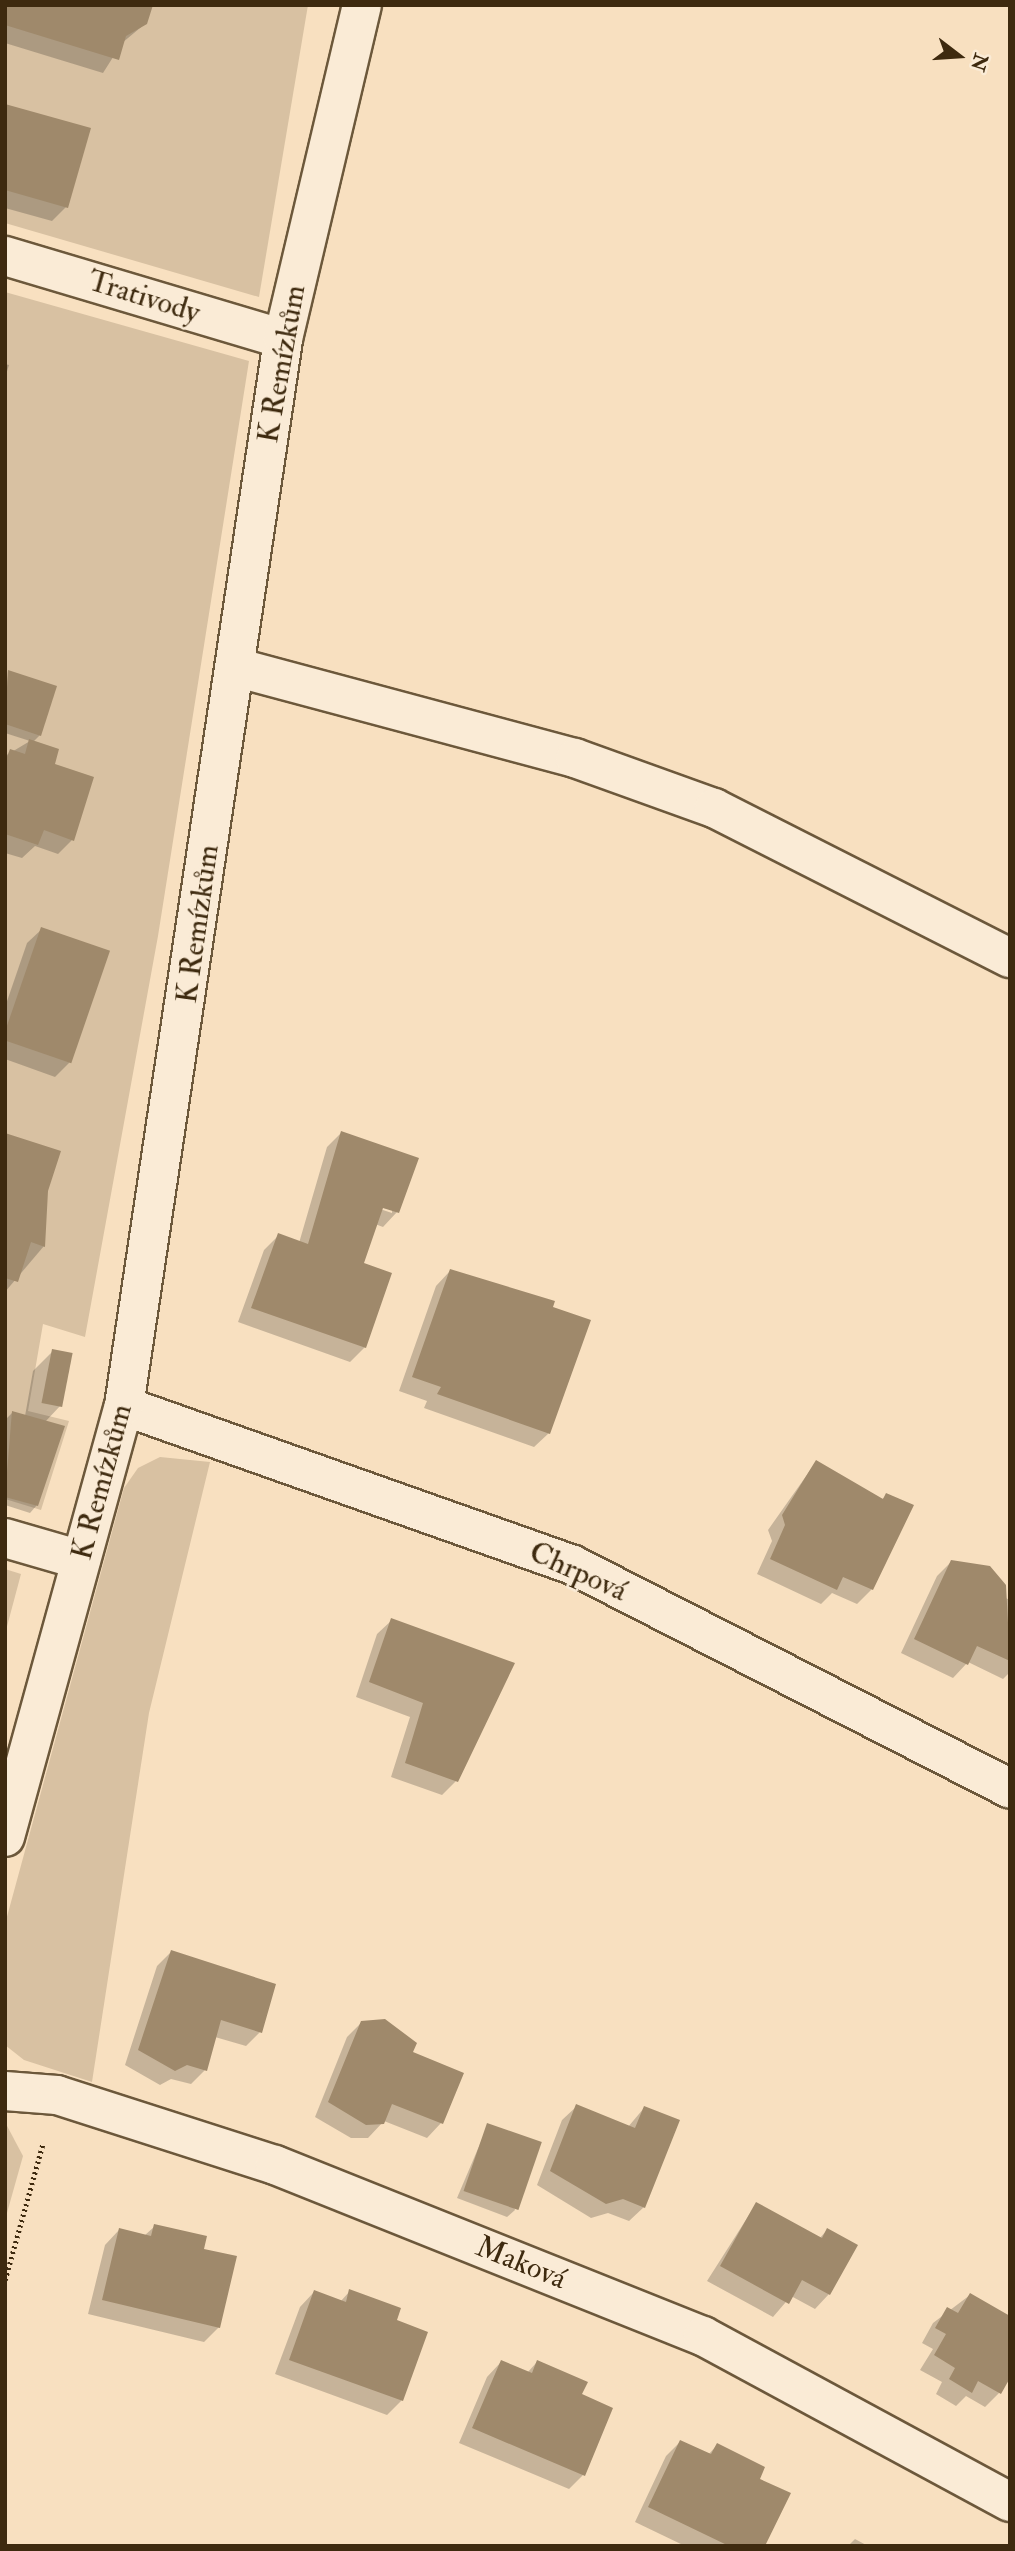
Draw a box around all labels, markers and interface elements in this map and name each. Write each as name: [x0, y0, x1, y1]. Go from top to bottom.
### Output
north arrow: [924, 21, 994, 91]
text: N: [965, 50, 993, 74]
street label: Trativody: [84, 263, 204, 331]
street label: K Remízkům: [250, 282, 314, 446]
street label: K Remízkům: [169, 842, 227, 1006]
street label: K Remízkům: [64, 1400, 140, 1564]
street label: Chrpová: [523, 1535, 633, 1609]
street label: Maková: [471, 2229, 571, 2297]

